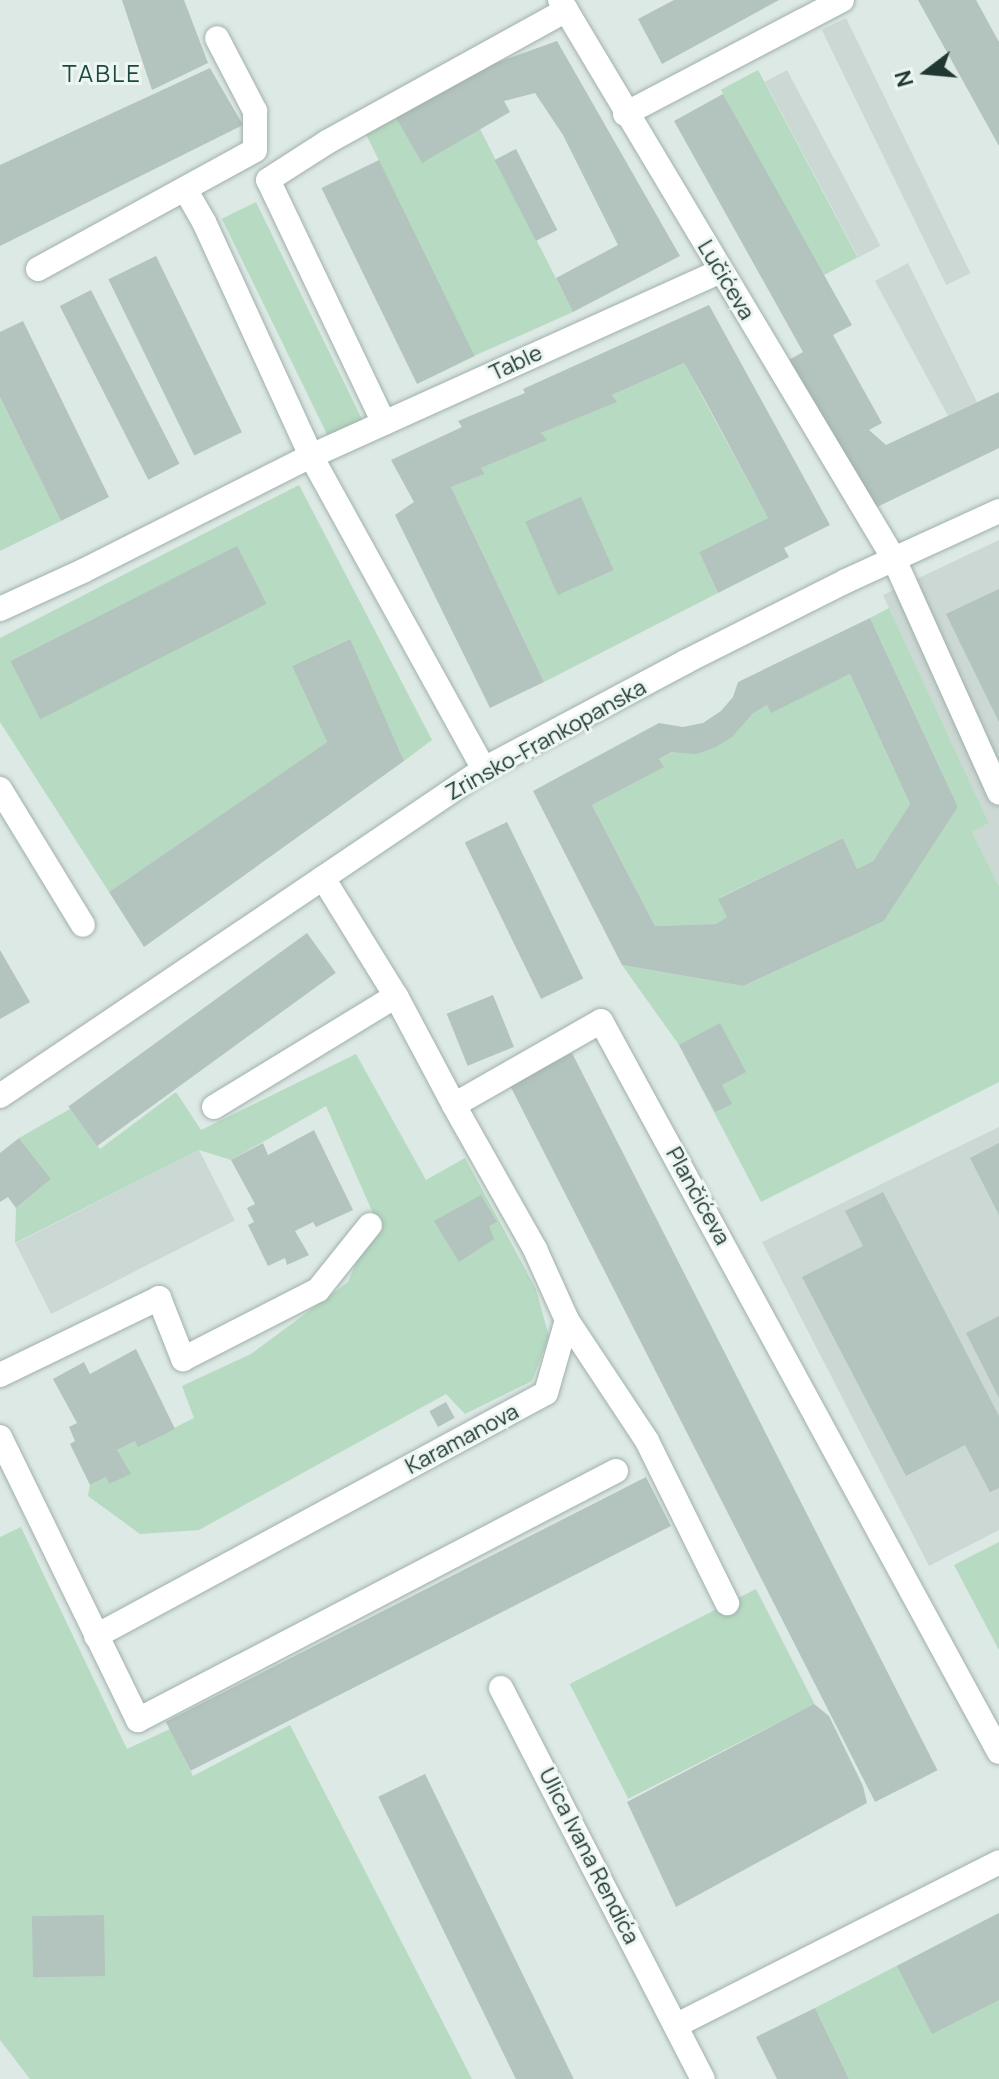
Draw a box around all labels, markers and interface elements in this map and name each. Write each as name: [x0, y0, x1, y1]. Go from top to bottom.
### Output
north arrow: [887, 32, 967, 112]
district label: TABLE: [62, 59, 142, 87]
text: N: [887, 67, 921, 90]
street label: Lučićeva: [692, 235, 760, 325]
street label: Table: [486, 339, 546, 387]
street label: Zrinsko-Frankopanska: [441, 674, 651, 806]
street label: Plančićeva: [660, 1143, 736, 1249]
street label: Karamanova: [401, 1398, 523, 1480]
street label: Ulica Ivana Rendića: [533, 1764, 645, 1948]

